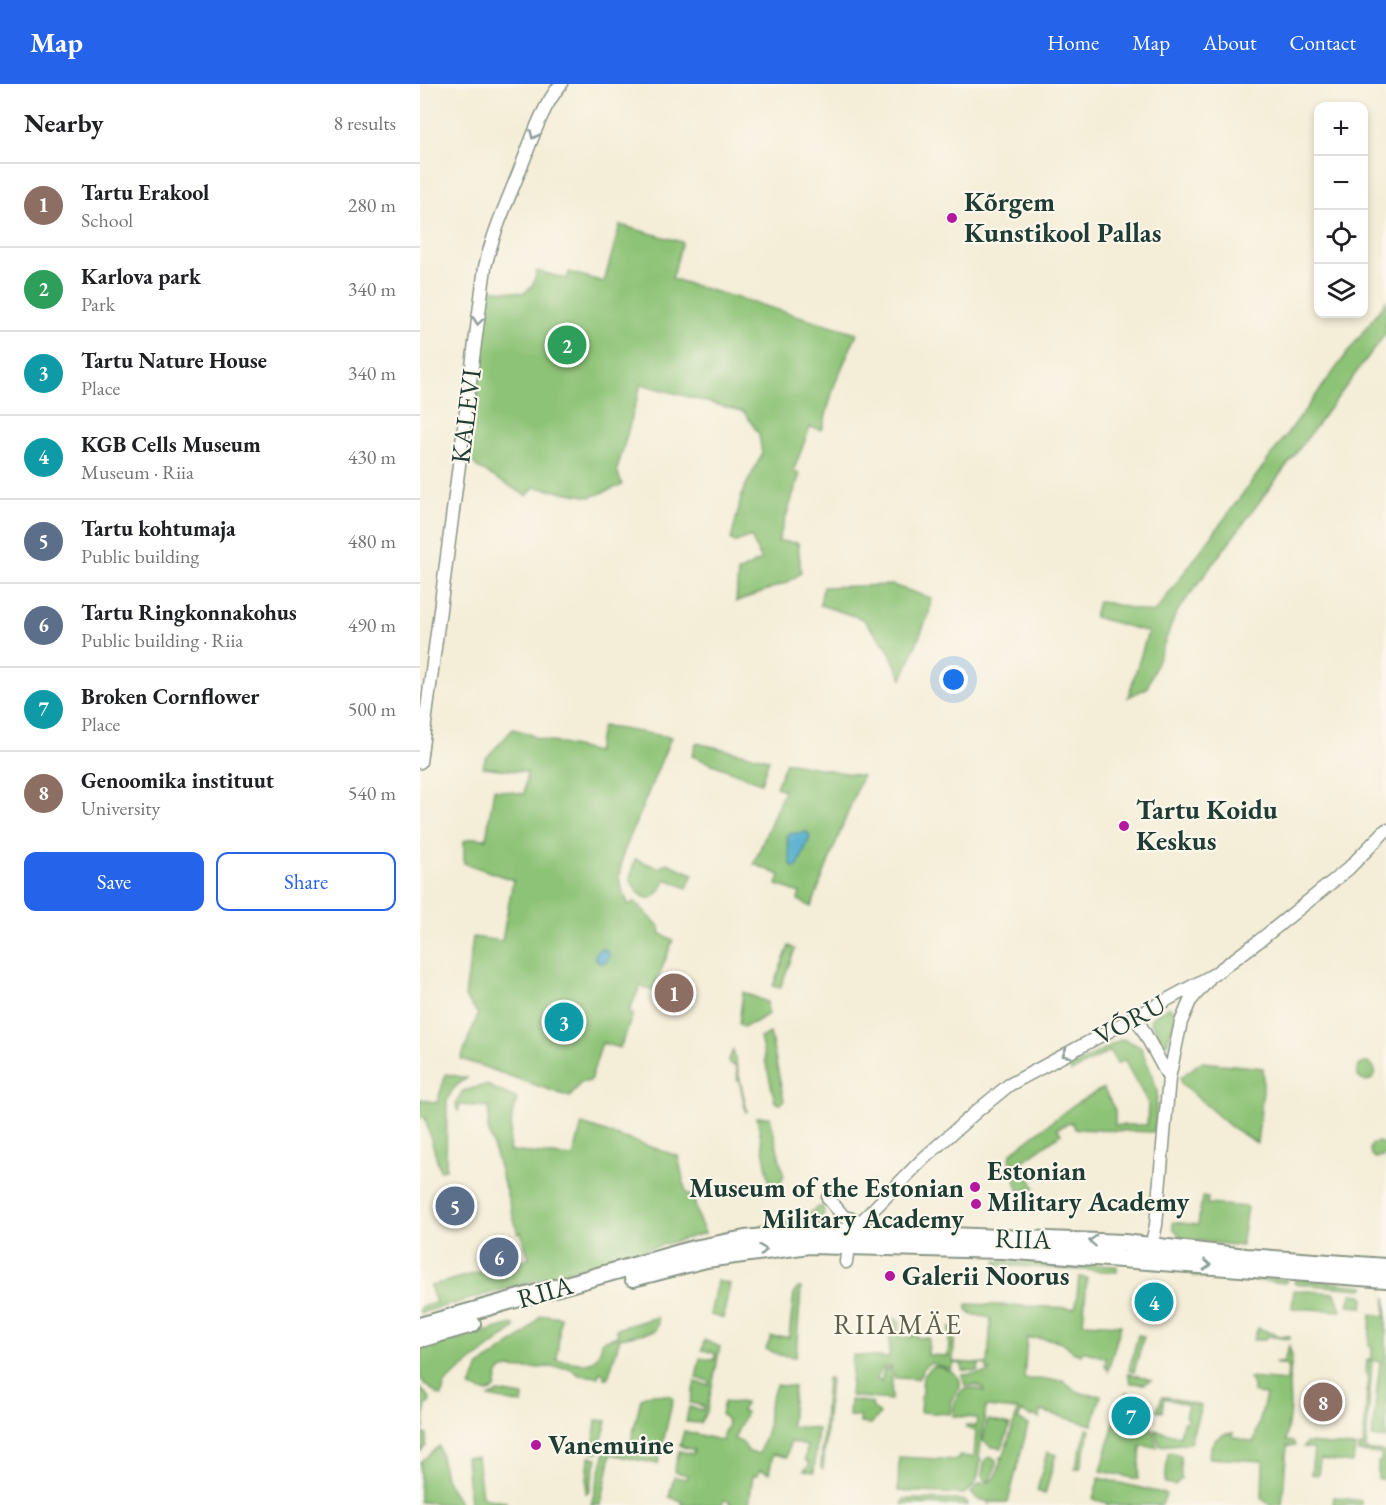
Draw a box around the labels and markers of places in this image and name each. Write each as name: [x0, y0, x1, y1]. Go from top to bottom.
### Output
place label: Kõrgem Kunstikool Pallas: [964, 184, 1161, 250]
marker: Kõrgem Kunstikool Pallas: [945, 211, 959, 225]
pin: 2: [548, 322, 586, 368]
place label: Tartu Koidu Keskus: [1136, 792, 1278, 858]
marker: Tartu Koidu Keskus: [1117, 819, 1131, 833]
pin: 1: [654, 970, 694, 1016]
pin: 3: [544, 1000, 584, 1044]
place label: Estonian Military Academy: [987, 1153, 1190, 1219]
place label: Museum of the Estonian Military Academy: [689, 1170, 965, 1236]
marker: Estonian Military Academy: [968, 1180, 982, 1194]
pin: 5: [435, 1184, 474, 1228]
marker: Museum of the Estonian Military Academy: [969, 1197, 983, 1211]
pin: 6: [480, 1234, 518, 1280]
place label: Galerii Noorus: [902, 1258, 1069, 1293]
marker: Galerii Noorus: [883, 1269, 897, 1283]
pin: 4: [1134, 1280, 1174, 1324]
pin: 8: [1304, 1380, 1342, 1424]
pin: 7: [1112, 1394, 1150, 1438]
place label: Vanemuine: [548, 1427, 674, 1462]
marker: Vanemuine: [529, 1438, 543, 1452]

